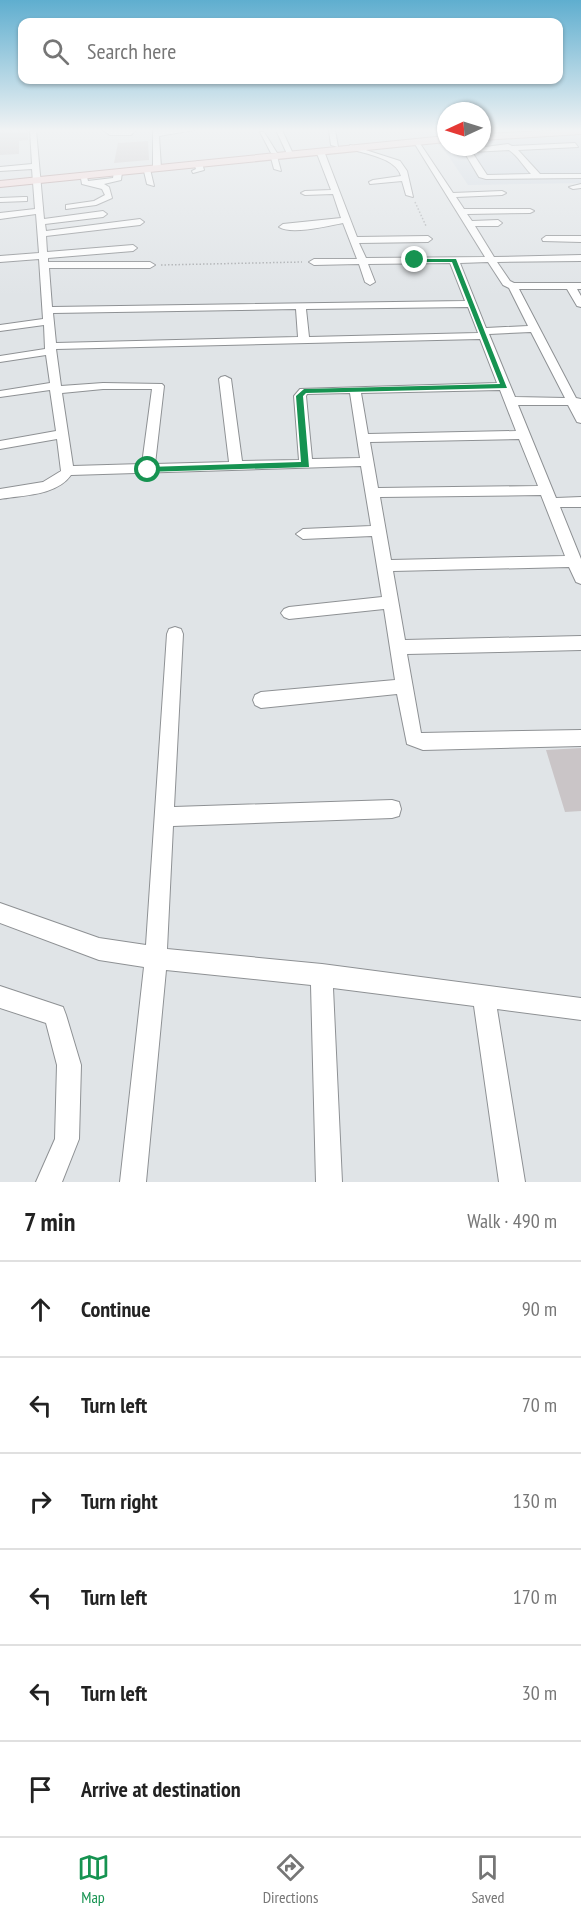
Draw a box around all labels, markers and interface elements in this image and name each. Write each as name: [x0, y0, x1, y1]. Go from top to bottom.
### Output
search box: [18, 18, 563, 84]
icon: search: [39, 35, 72, 68]
text: Search here: [87, 37, 176, 65]
north arrow: [437, 102, 491, 156]
route end: [401, 246, 427, 272]
route start: [134, 456, 160, 482]
text: 7 min: [24, 1205, 75, 1238]
text: Walk · 490 m: [467, 1208, 557, 1234]
icon: ahead: [24, 1293, 57, 1326]
text: Continue: [81, 1295, 151, 1323]
text: 90 m: [522, 1296, 557, 1322]
icon: left: [24, 1389, 57, 1422]
text: Turn left: [81, 1391, 147, 1419]
text: 70 m: [522, 1392, 557, 1418]
icon: right: [24, 1485, 57, 1518]
text: Turn right: [81, 1487, 158, 1515]
text: 130 m: [513, 1488, 557, 1514]
icon: left: [24, 1581, 57, 1614]
text: Turn left: [81, 1583, 147, 1611]
text: 170 m: [513, 1584, 557, 1610]
icon: left: [24, 1677, 57, 1710]
text: Turn left: [81, 1679, 147, 1707]
text: 30 m: [522, 1680, 557, 1706]
icon: arrive: [24, 1773, 57, 1806]
text: Arrive at destination: [81, 1775, 241, 1803]
tab: Map: [77, 1851, 110, 1907]
tab: Directions: [263, 1851, 318, 1907]
tab: Saved: [471, 1851, 504, 1907]

